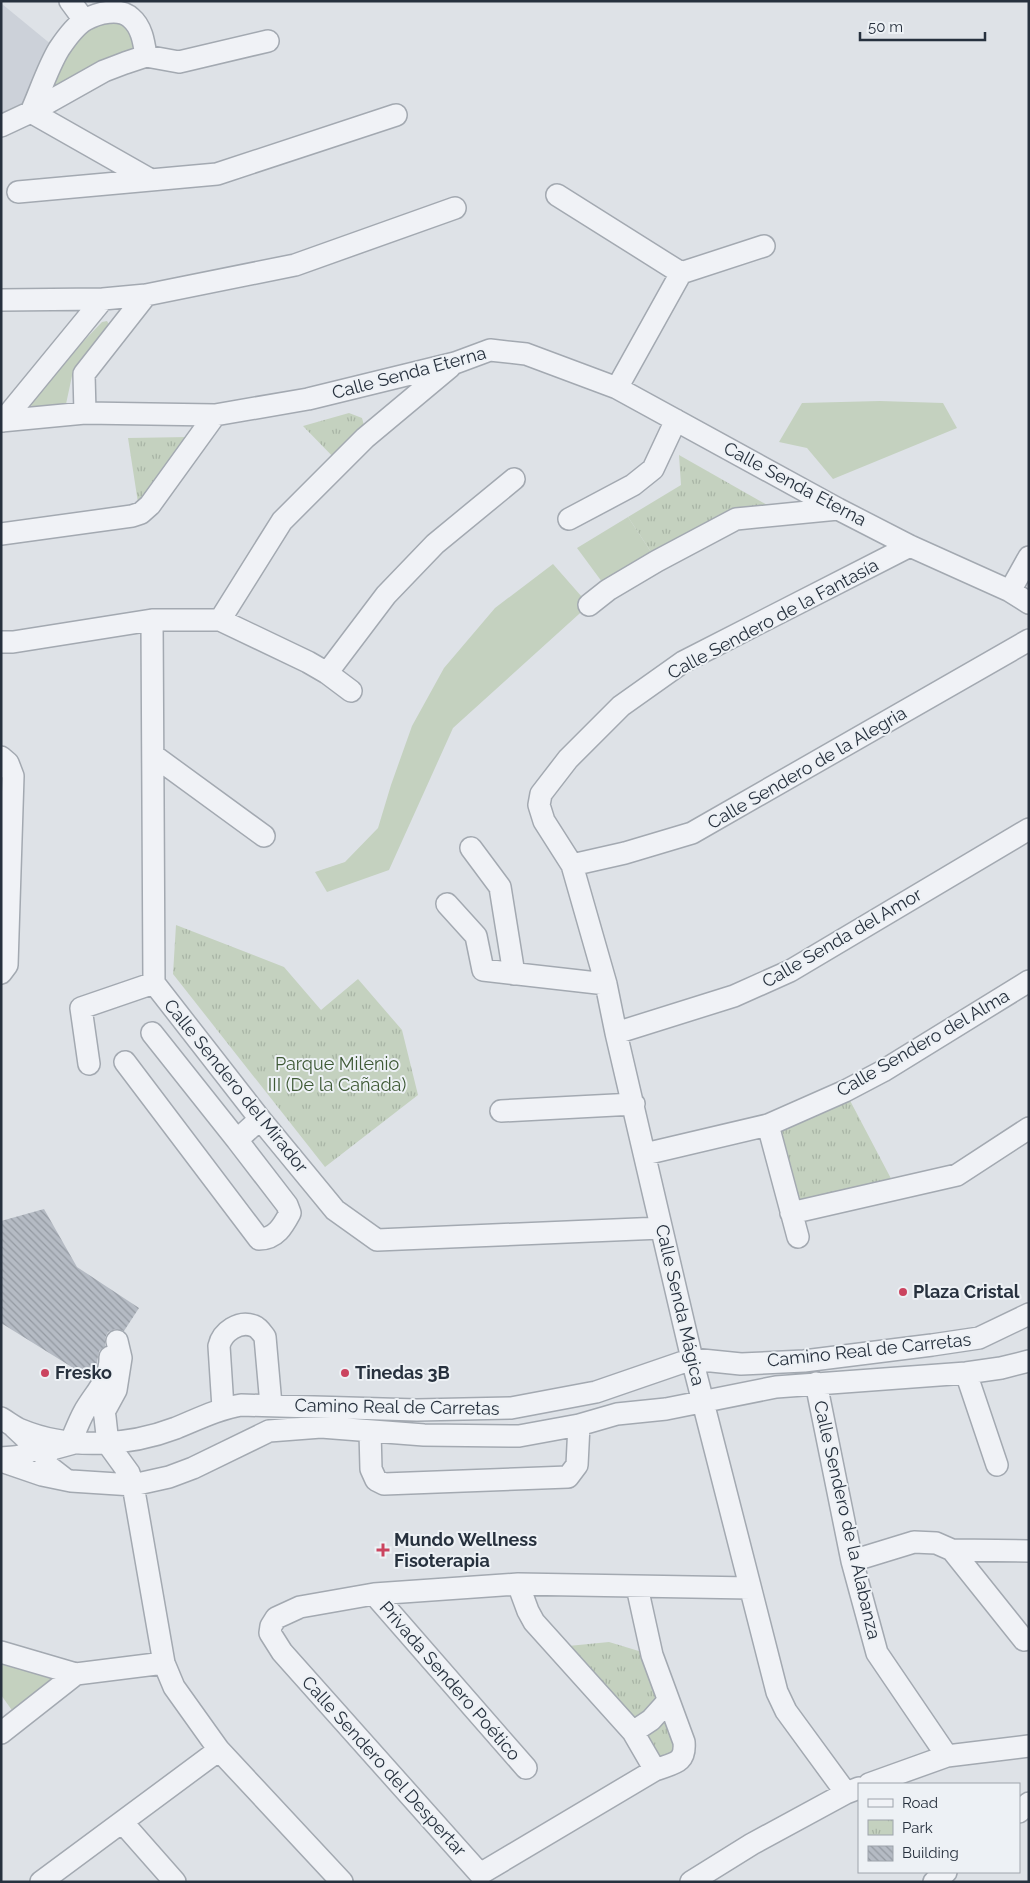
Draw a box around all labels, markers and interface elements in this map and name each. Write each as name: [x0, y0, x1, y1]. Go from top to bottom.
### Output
scale bar: [860, 10, 985, 42]
text: 50 m: [868, 18, 903, 36]
street label: Calle Senda Eterna: [330, 342, 488, 403]
street label: Calle Senda Eterna: [720, 437, 870, 530]
street label: Calle Sendero de la Fantasía: [664, 554, 882, 683]
street label: Calle Sendero de la Alegria: [704, 702, 910, 833]
street label: Calle Senda del Amor: [758, 883, 926, 992]
street label: Calle Sendero del Alma: [833, 985, 1013, 1101]
street label: Calle Sendero del Mirador: [160, 995, 313, 1177]
park label: Parque Milenio III (De la Cañada): [268, 1053, 406, 1095]
street label: Calle Senda Mágica: [652, 1222, 709, 1388]
place label: Plaza Cristal: [913, 1281, 1020, 1302]
marker: Plaza Cristal: [897, 1286, 909, 1298]
street label: Camino Real de Carretas: [766, 1328, 972, 1371]
place label: Fresko: [55, 1362, 112, 1383]
place label: Tinedas 3B: [355, 1362, 450, 1383]
marker: Fresko: [39, 1367, 51, 1379]
marker: Tinedas 3B: [339, 1367, 351, 1379]
street label: Camino Real de Carretas: [294, 1394, 500, 1419]
street label: Calle Sendero de la Alabanza: [810, 1399, 885, 1641]
place label: Mundo Wellness Fisoterapia: [394, 1529, 537, 1571]
marker: Mundo Wellness Fisoterapia: [376, 1543, 390, 1557]
street label: Privada Sendero Poético: [376, 1597, 525, 1765]
street label: Calle Sendero del Despertar: [298, 1671, 471, 1861]
legend: [858, 1783, 1020, 1873]
text: Road: [902, 1794, 938, 1812]
text: Park: [902, 1819, 933, 1837]
text: Building: [902, 1844, 959, 1862]

